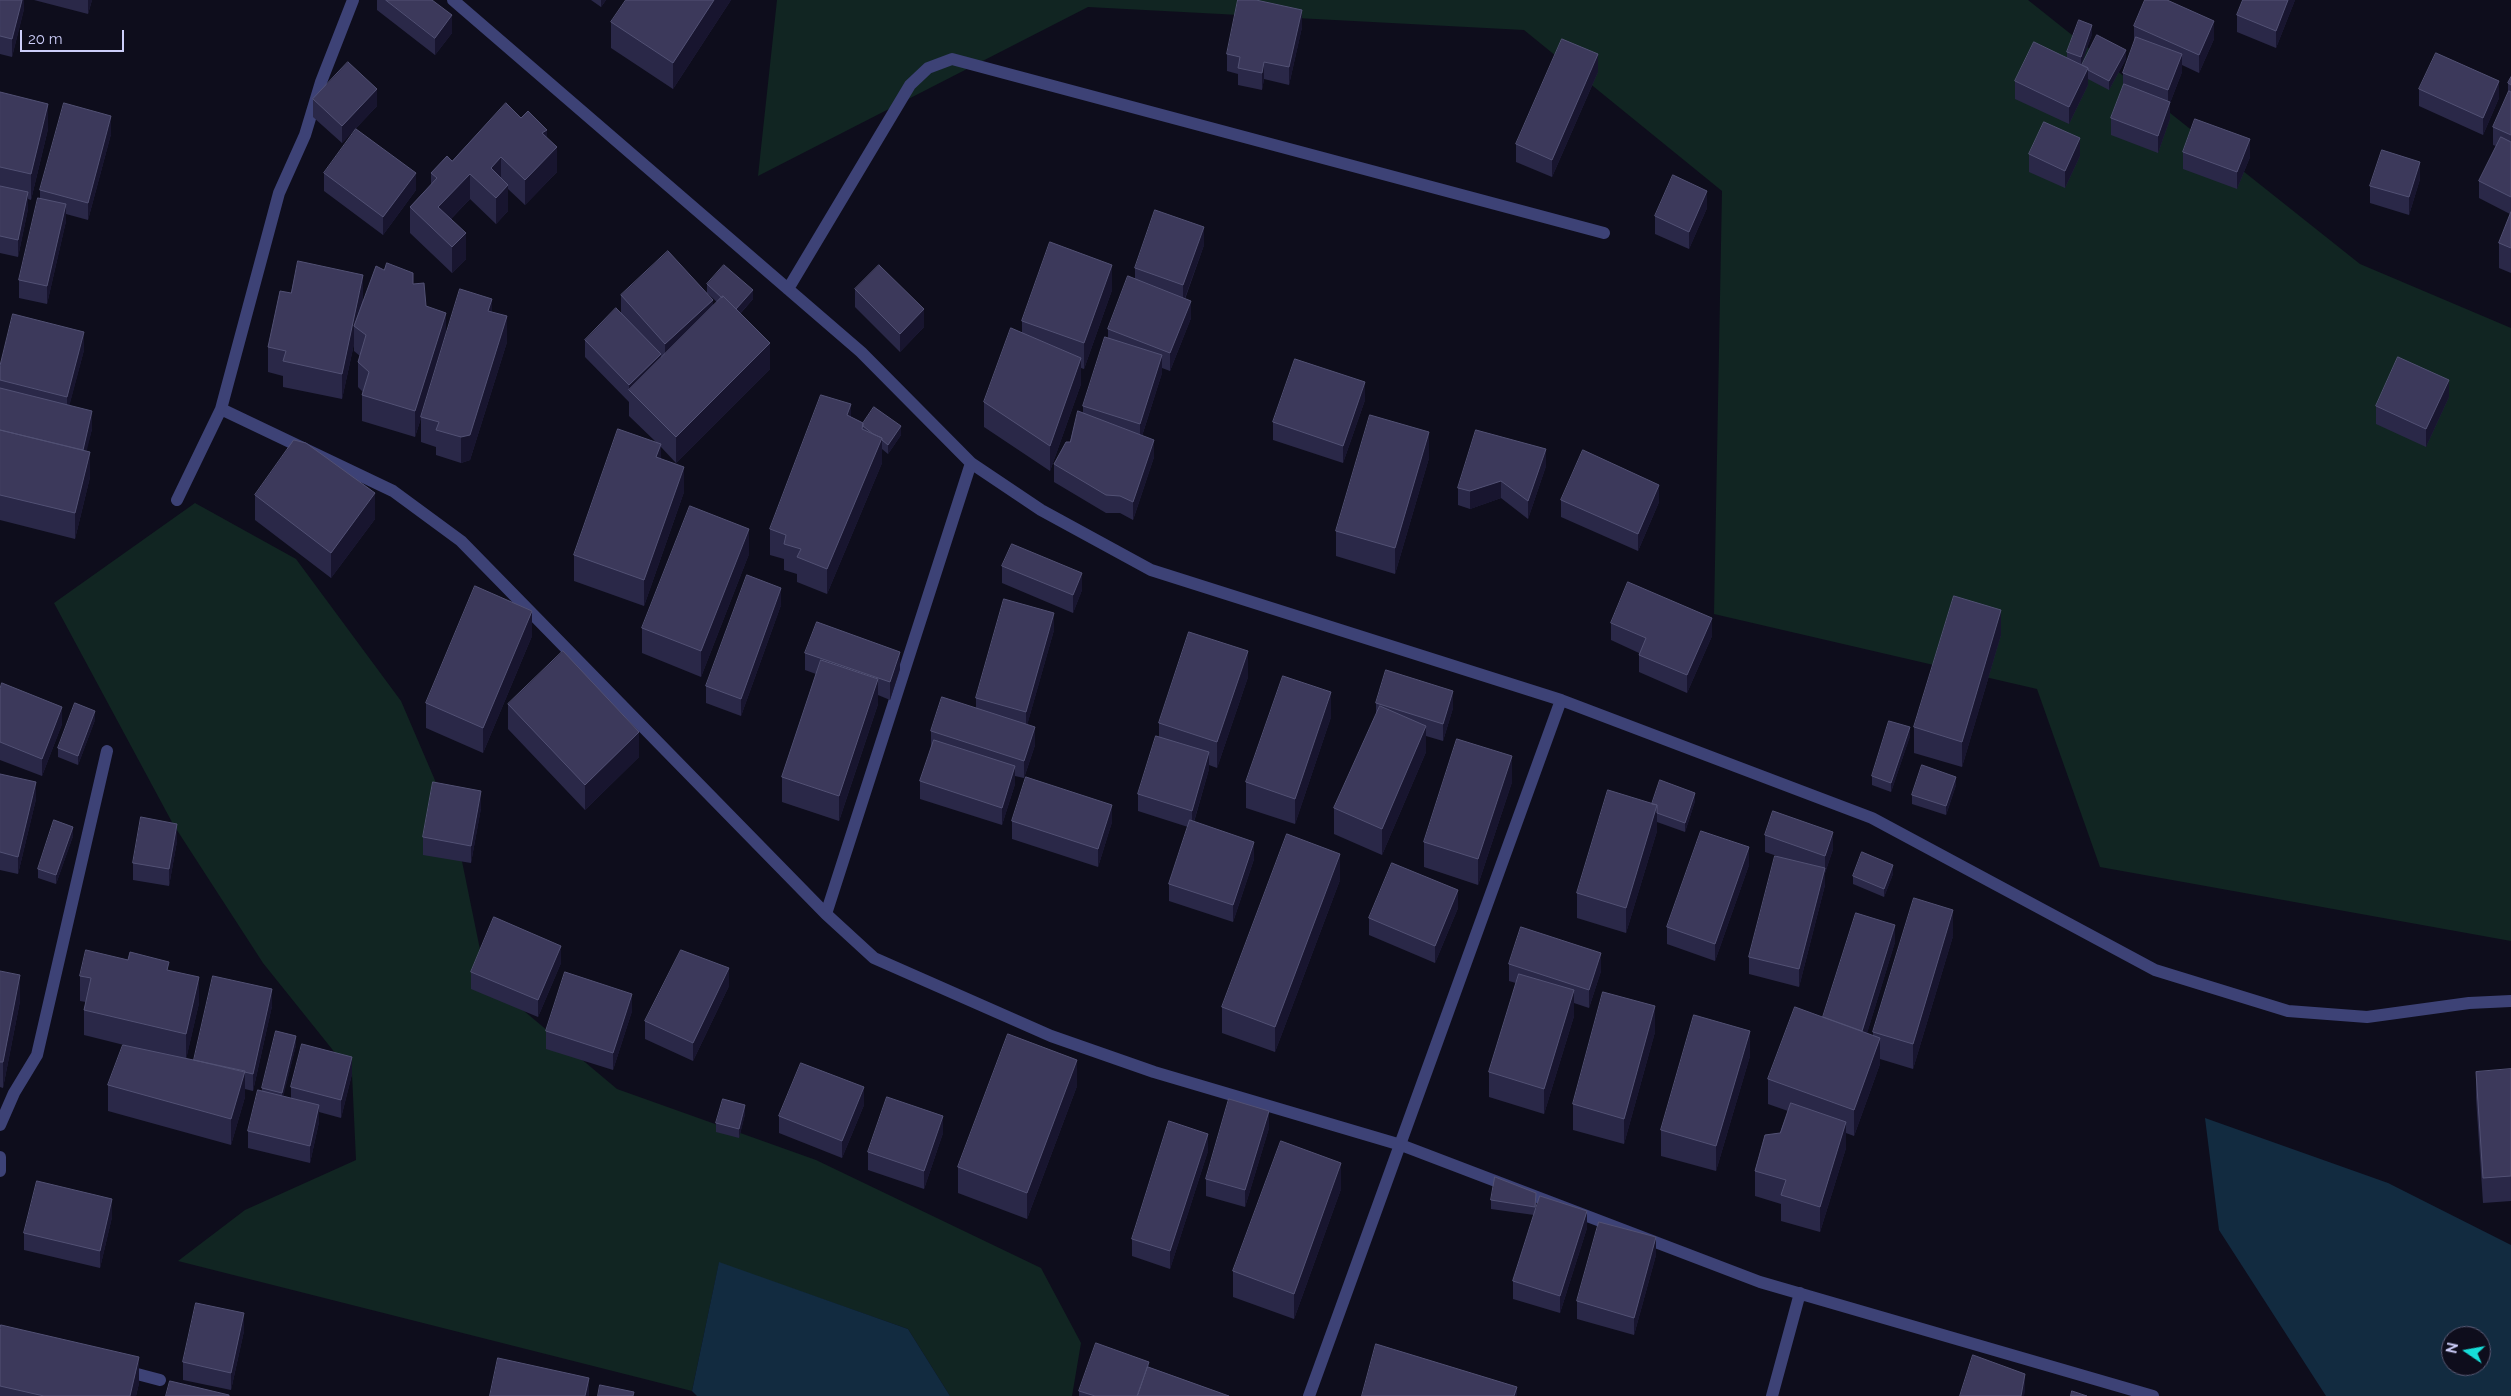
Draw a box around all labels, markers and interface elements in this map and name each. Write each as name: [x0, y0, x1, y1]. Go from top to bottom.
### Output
scale bar: [22, 20, 126, 52]
text: 20 m: [28, 30, 63, 48]
north arrow: [2441, 1326, 2491, 1376]
text: N: [2443, 1341, 2461, 1355]

